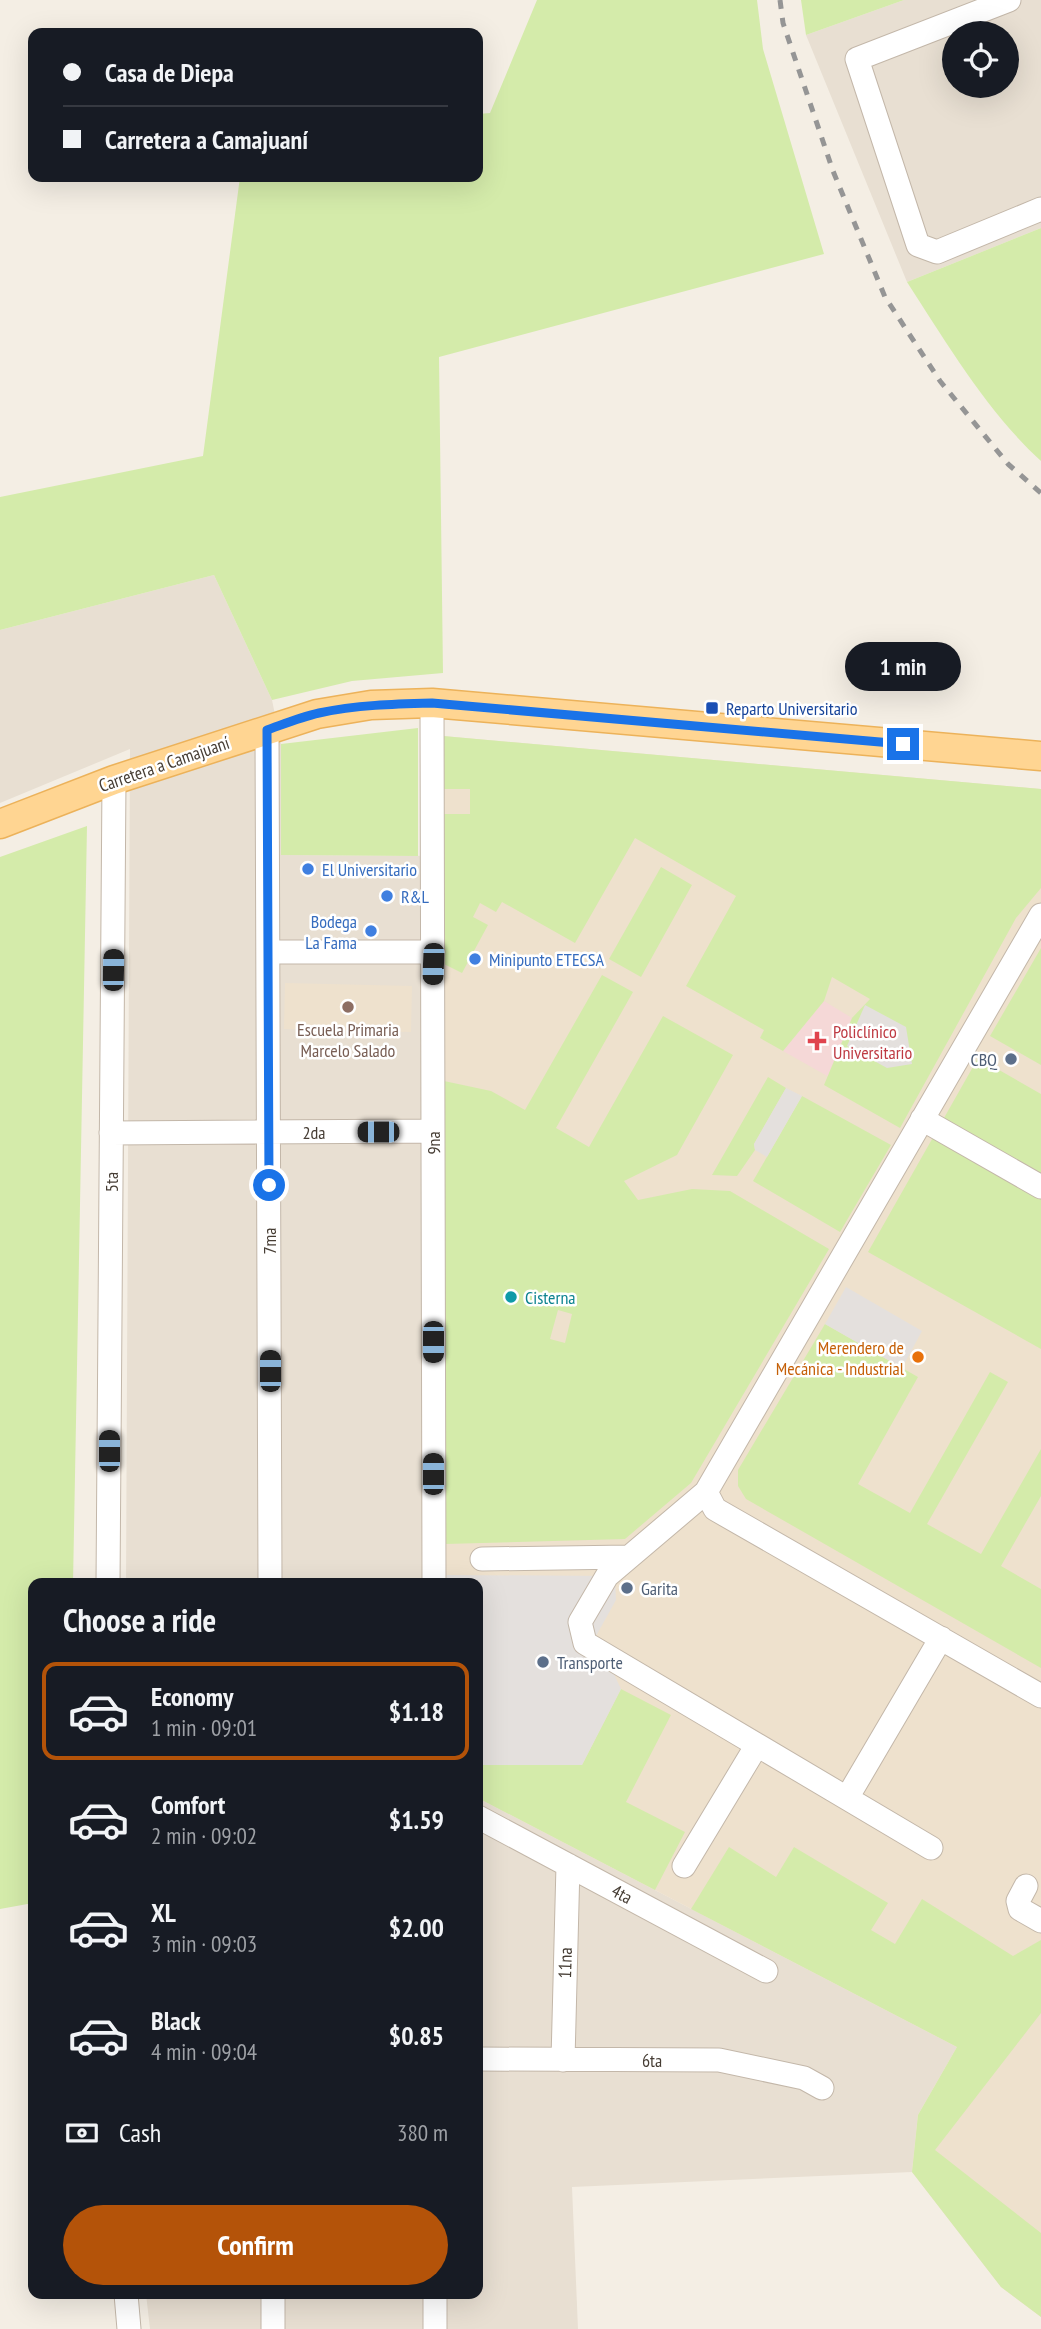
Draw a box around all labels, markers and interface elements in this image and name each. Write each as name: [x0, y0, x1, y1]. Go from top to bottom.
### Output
map controls: [942, 21, 1019, 98]
button: locate: [942, 21, 1019, 98]
text: Casa de Diepa: [105, 56, 234, 89]
text: Carretera a Camajuaní: [105, 123, 308, 156]
callout: 1 min: [845, 642, 961, 692]
text: 1 min: [880, 652, 926, 681]
place label: Reparto Universitario: [726, 697, 858, 720]
marker: Reparto Universitario: [704, 700, 720, 716]
route end: [887, 728, 919, 760]
street label: Carretera a Camajuaní: [96, 731, 232, 797]
place label: El Universitario: [322, 858, 417, 881]
marker: El Universitario: [300, 861, 316, 877]
place label: R&L: [401, 885, 429, 908]
marker: R&L: [379, 888, 395, 904]
place label: Bodega La Fama: [305, 910, 357, 954]
marker: Bodega La Fama: [363, 923, 379, 939]
car: [422, 943, 445, 985]
place label: Minipunto ETECSA: [489, 948, 605, 971]
car: [103, 949, 124, 991]
marker: Minipunto ETECSA: [467, 951, 483, 967]
marker: Escuela Primaria Marcelo Salado: [340, 999, 356, 1015]
place label: Escuela Primaria Marcelo Salado: [297, 1018, 399, 1062]
place label: Policlínico Universitario: [833, 1020, 913, 1064]
marker: Policlínico Universitario: [807, 1031, 827, 1051]
place label: CBQ: [970, 1048, 998, 1071]
marker: CBQ: [1003, 1051, 1019, 1067]
street label: 2da: [302, 1121, 326, 1144]
car: [358, 1122, 400, 1143]
street label: 9na: [422, 1131, 445, 1155]
route start: [253, 1169, 285, 1201]
street label: 5ta: [100, 1172, 123, 1192]
street label: 7ma: [258, 1228, 281, 1254]
place label: Cisterna: [525, 1286, 576, 1309]
marker: Cisterna: [503, 1289, 519, 1305]
car: [423, 1321, 444, 1363]
place label: Merendero de Mecánica - Industrial: [776, 1336, 905, 1380]
marker: Merendero de Mecánica - Industrial: [910, 1349, 926, 1365]
car: [260, 1350, 281, 1392]
car: [99, 1430, 120, 1472]
car: [423, 1453, 444, 1495]
place label: Garita: [641, 1577, 678, 1600]
marker: Garita: [619, 1580, 635, 1596]
text: Choose a ride: [63, 1599, 216, 1641]
place label: Transporte: [557, 1651, 623, 1674]
marker: Transporte: [535, 1654, 551, 1670]
icon: car: [67, 1680, 130, 1743]
text: Economy: [151, 1680, 233, 1713]
text: $1.18: [389, 1695, 444, 1728]
text: 1 min · 09:01: [151, 1713, 257, 1742]
icon: car: [67, 1788, 130, 1851]
text: Comfort: [151, 1788, 225, 1821]
text: $1.59: [389, 1803, 444, 1836]
text: 2 min · 09:02: [151, 1821, 257, 1850]
street label: 4ta: [608, 1879, 636, 1909]
icon: car: [67, 1896, 130, 1959]
text: XL: [151, 1896, 176, 1929]
text: $2.00: [389, 1911, 444, 1944]
text: 3 min · 09:03: [151, 1929, 257, 1958]
street label: 11na: [553, 1947, 577, 1979]
icon: car: [67, 2004, 130, 2067]
text: Black: [151, 2004, 201, 2037]
text: $0.85: [389, 2019, 444, 2052]
text: 4 min · 09:04: [151, 2037, 257, 2066]
street label: 6ta: [642, 2049, 662, 2072]
icon: cash: [63, 2114, 101, 2152]
text: Cash: [119, 2116, 161, 2149]
text: 380 m: [397, 2118, 448, 2147]
button: Confirm: [63, 2205, 448, 2285]

